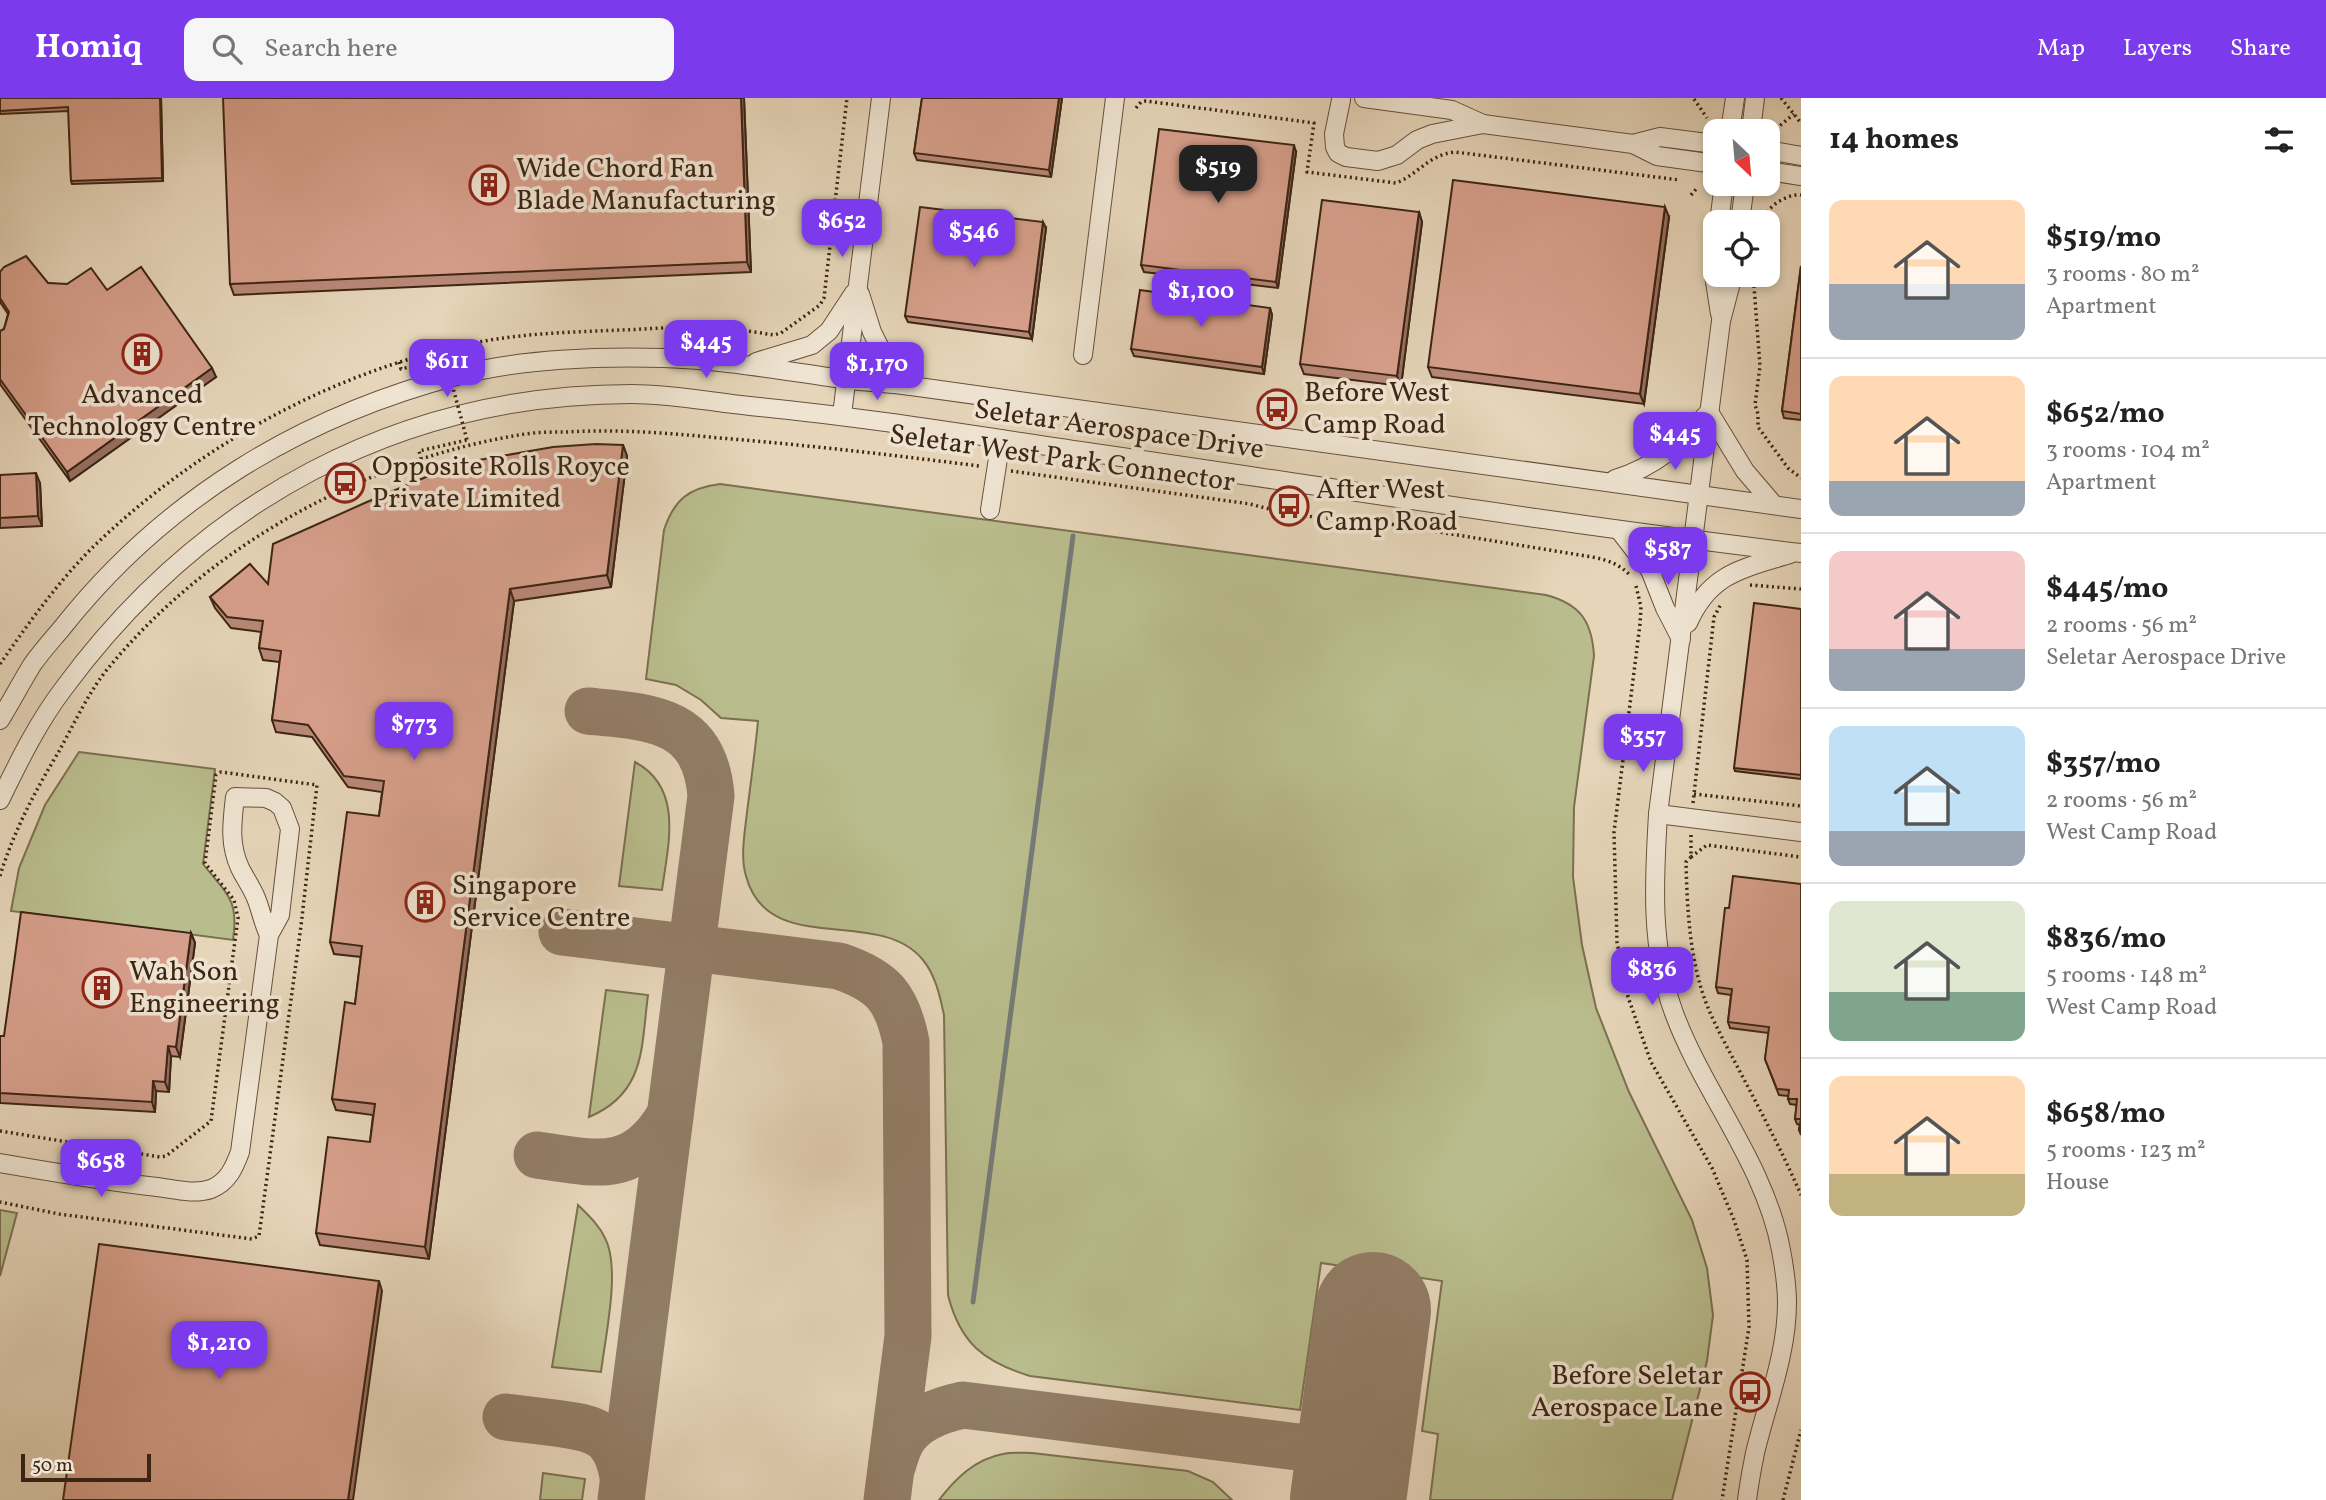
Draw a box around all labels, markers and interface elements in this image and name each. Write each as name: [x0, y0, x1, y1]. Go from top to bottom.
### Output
search box: [184, 18, 674, 81]
text: Homiq: [35, 26, 142, 72]
icon: search: [208, 30, 246, 68]
text: Search here: [264, 31, 397, 67]
text: Map: [2037, 32, 2085, 66]
text: Layers: [2123, 32, 2192, 66]
text: Share: [2230, 32, 2291, 66]
north arrow: [1703, 119, 1780, 196]
map controls: [1703, 119, 1780, 287]
text: 14 homes: [1829, 119, 1959, 161]
icon: filters: [2260, 121, 2298, 159]
pin: $519: [1177, 146, 1259, 205]
place label: Wide Chord Fan Blade Manufacturing: [516, 150, 776, 221]
text: $519: [1195, 152, 1241, 184]
building icon: Wide Chord Fan Blade Manufacturing: [468, 164, 510, 206]
pin: $652: [801, 200, 883, 259]
text: $652: [818, 206, 866, 238]
pin: $546: [933, 209, 1015, 269]
button: locate: [1703, 210, 1780, 287]
text: $546: [949, 216, 999, 248]
text: $519/mo: [2046, 217, 2161, 259]
icon: home: [1885, 228, 1969, 312]
text: 3 rooms · 80 m²: [2046, 259, 2199, 291]
pin: $1,100: [1144, 270, 1258, 329]
text: $1,100: [1168, 276, 1234, 308]
text: Apartment: [2046, 291, 2157, 323]
pin: $445: [665, 320, 747, 380]
text: $445: [680, 327, 732, 359]
building icon: Advanced Technology Centre: [121, 333, 163, 375]
pin: $611: [406, 340, 488, 399]
pin: $1,170: [820, 342, 934, 402]
text: $611: [425, 346, 469, 378]
text: $1,170: [846, 349, 908, 381]
place label: Before West Camp Road: [1304, 374, 1450, 445]
place label: Advanced Technology Centre: [28, 376, 256, 447]
bus stop icon: Before West Camp Road: [1256, 388, 1298, 430]
street label: Seletar Aerospace Drive: [972, 390, 1266, 470]
text: $652/mo: [2046, 393, 2165, 435]
icon: home: [1885, 404, 1969, 488]
pin: $445: [1634, 412, 1716, 472]
street label: Seletar West Park Connector: [887, 415, 1238, 503]
text: $445: [1649, 419, 1701, 451]
text: 3 rooms · 104 m²: [2046, 435, 2210, 467]
place label: Opposite Rolls Royce Private Limited: [372, 448, 630, 519]
bus stop icon: Opposite Rolls Royce Private Limited: [324, 462, 366, 504]
text: Apartment: [2046, 467, 2157, 499]
place label: After West Camp Road: [1316, 471, 1458, 542]
bus stop icon: After West Camp Road: [1268, 485, 1310, 527]
pin: $587: [1627, 528, 1709, 587]
text: $587: [1644, 534, 1692, 566]
text: $445/mo: [2046, 568, 2169, 610]
icon: home: [1885, 579, 1969, 663]
text: 2 rooms · 56 m²: [2046, 610, 2197, 642]
text: Seletar Aerospace Drive: [2046, 642, 2286, 674]
pin: $773: [373, 702, 455, 762]
text: $773: [391, 709, 437, 741]
pin: $357: [1602, 714, 1684, 774]
text: $357: [1620, 721, 1666, 753]
text: $357/mo: [2046, 743, 2161, 785]
icon: home: [1885, 754, 1969, 838]
text: 2 rooms · 56 m²: [2046, 785, 2197, 817]
text: West Camp Road: [2046, 817, 2217, 849]
place label: Singapore Service Centre: [452, 867, 630, 938]
building icon: Singapore Service Centre: [404, 881, 446, 923]
text: $836/mo: [2046, 918, 2166, 960]
icon: home: [1885, 929, 1969, 1013]
pin: $836: [1611, 948, 1693, 1007]
place label: Wah Son Engineering: [129, 953, 280, 1024]
text: $836: [1627, 954, 1677, 986]
text: 5 rooms · 148 m²: [2046, 960, 2207, 992]
building icon: Wah Son Engineering: [81, 967, 123, 1009]
text: West Camp Road: [2046, 992, 2217, 1024]
text: $658/mo: [2046, 1093, 2165, 1135]
icon: home: [1885, 1104, 1969, 1188]
text: 5 rooms · 123 m²: [2046, 1135, 2206, 1167]
pin: $658: [60, 1140, 142, 1199]
text: $658: [76, 1146, 126, 1178]
text: House: [2046, 1167, 2109, 1199]
pin: $1,210: [162, 1322, 276, 1381]
text: $1,210: [187, 1328, 251, 1360]
place label: Before Seletar Aerospace Lane: [1531, 1357, 1723, 1428]
bus stop icon: Before Seletar Aerospace Lane: [1729, 1371, 1771, 1413]
scale bar: [21, 1451, 150, 1483]
text: 50 m: [32, 1453, 73, 1479]

